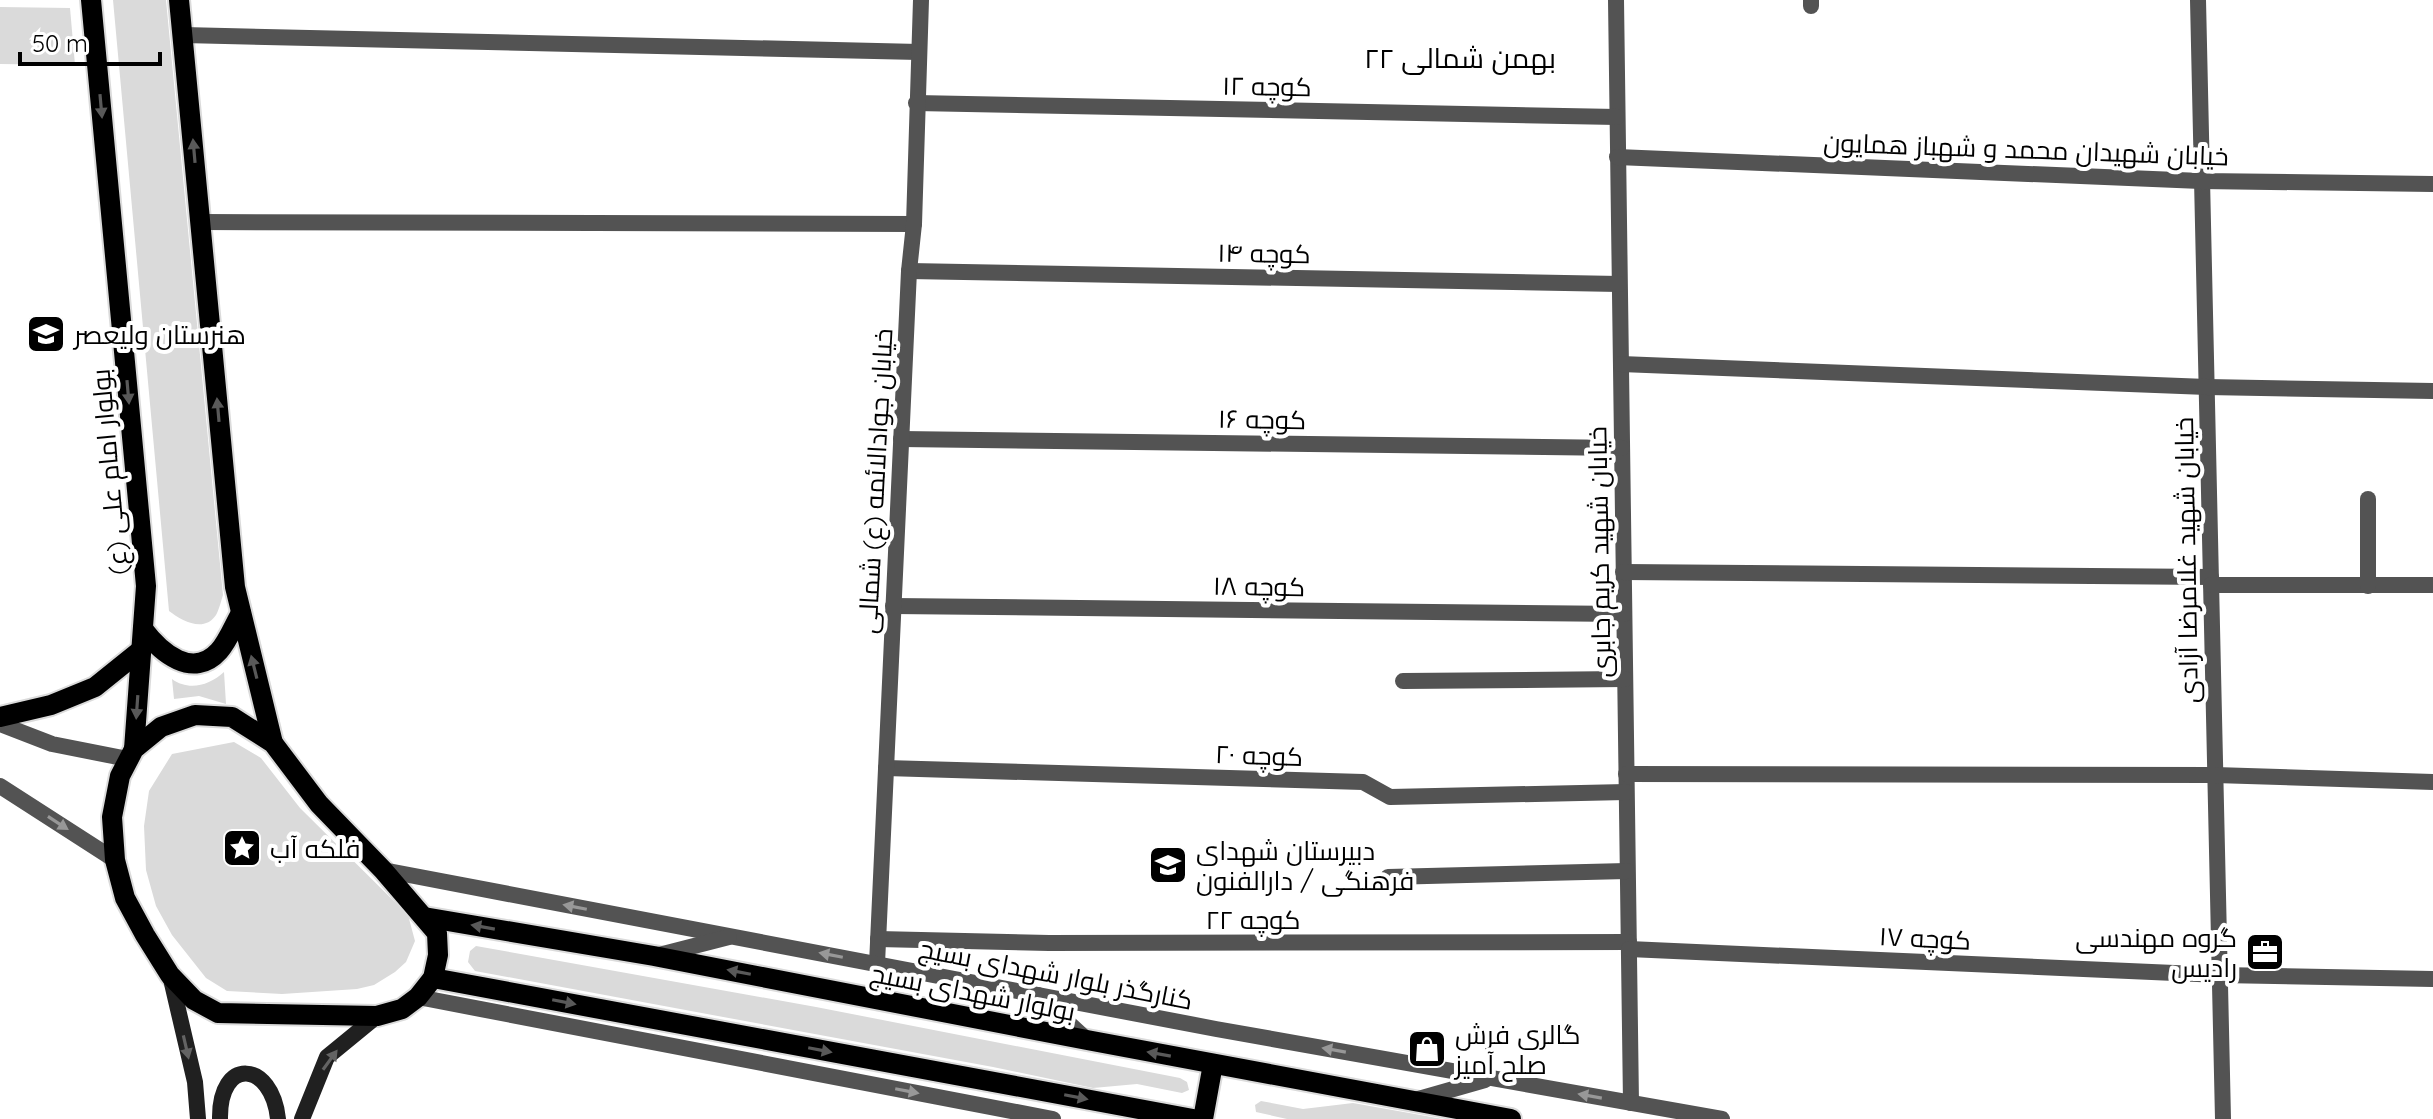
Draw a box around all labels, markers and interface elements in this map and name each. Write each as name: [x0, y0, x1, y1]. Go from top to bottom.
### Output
scale bar: [20, 16, 160, 66]
text: 50 m: [32, 28, 88, 58]
district label: ۲۲ بهمن شمالی: [1364, 40, 1556, 75]
street label: کوچه ۱۲: [1222, 69, 1312, 104]
one-way arrow: [95, 93, 108, 118]
street label: خیابان شهیدان محمد و شهباز همایون: [1823, 125, 2229, 173]
one-way arrow: [187, 139, 200, 164]
street label: کوچه ۱۴: [1217, 236, 1311, 271]
school or university icon: هنرستان ولیعصر: [25, 313, 67, 355]
place label: هنرستان ولیعصر: [72, 318, 246, 351]
street label: خیابان جوادالائمه (ع) شمالی: [851, 327, 900, 635]
street label: بولوار امام علی (ع): [84, 367, 136, 577]
one-way arrow: [121, 380, 134, 405]
one-way arrow: [211, 397, 224, 422]
street label: کوچه ۱۶: [1218, 402, 1306, 437]
street label: خیابان شهید غلامرضا آزادی: [2167, 417, 2205, 703]
street label: خیابان شهید کریم جابری: [1580, 426, 1620, 678]
street label: کوچه ۱۸: [1213, 569, 1305, 604]
one-way arrow: [248, 655, 260, 680]
one-way arrow: [130, 695, 143, 720]
street label: کوچه ۲۰: [1214, 737, 1304, 774]
one-way arrow: [47, 816, 68, 831]
place icon: فلکه آب: [221, 827, 263, 869]
place label: فلکه آب: [270, 832, 361, 865]
place label: دبیرستان شهدای فرهنگی / دارالفنون: [1196, 834, 1414, 897]
school or university icon: دبیرستان شهدای فرهنگی / دارالفنون: [1147, 844, 1189, 886]
one-way arrow: [563, 900, 588, 912]
street label: کوچه ۲۲: [1205, 903, 1301, 937]
street label: کوچه ۱۷: [1878, 919, 1972, 958]
one-way arrow: [470, 920, 495, 933]
place label: گروه مهندسی رادیس: [2075, 921, 2237, 984]
street label: کنارگذر بلوار شهدای بسیج: [916, 931, 1196, 1018]
office icon: گروه مهندسی رادیس: [2244, 931, 2286, 973]
one-way arrow: [818, 949, 843, 961]
street label: بولوار شهدای بسیج: [867, 956, 1078, 1029]
one-way arrow: [726, 966, 751, 978]
one-way arrow: [552, 997, 577, 1009]
place label: گالری فرش صلح آمیز: [1453, 1018, 1581, 1082]
shop icon: گالری فرش صلح آمیز: [1406, 1028, 1448, 1070]
one-way arrow: [181, 1034, 193, 1059]
one-way arrow: [808, 1044, 833, 1056]
one-way arrow: [1321, 1044, 1346, 1056]
one-way arrow: [1146, 1047, 1171, 1059]
one-way arrow: [321, 1049, 337, 1071]
one-way arrow: [895, 1085, 920, 1098]
one-way arrow: [1577, 1089, 1602, 1101]
one-way arrow: [1063, 1092, 1088, 1104]

